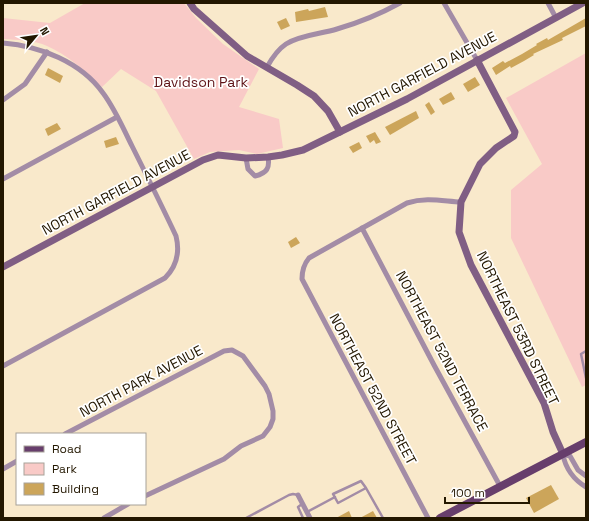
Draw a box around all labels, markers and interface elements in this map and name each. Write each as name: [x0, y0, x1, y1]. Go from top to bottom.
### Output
north arrow: [16, 16, 56, 56]
text: N: [37, 25, 53, 38]
street label: NORTH GARFIELD AVENUE: [345, 27, 499, 121]
park label: Davidson Park: [154, 73, 249, 91]
street label: NORTH GARFIELD AVENUE: [39, 145, 193, 239]
street label: NORTHEAST 53RD STREET: [473, 248, 563, 408]
street label: NORTHEAST 52ND TERRACE: [392, 268, 492, 434]
street label: NORTHEAST 52ND STREET: [325, 310, 421, 468]
street label: NORTH PARK AVENUE: [76, 341, 206, 421]
legend: [16, 433, 146, 505]
text: Road: [52, 441, 81, 457]
text: Park: [52, 461, 77, 477]
scale bar: [445, 479, 529, 505]
text: Building: [52, 481, 99, 497]
text: 100 m: [451, 485, 485, 501]

